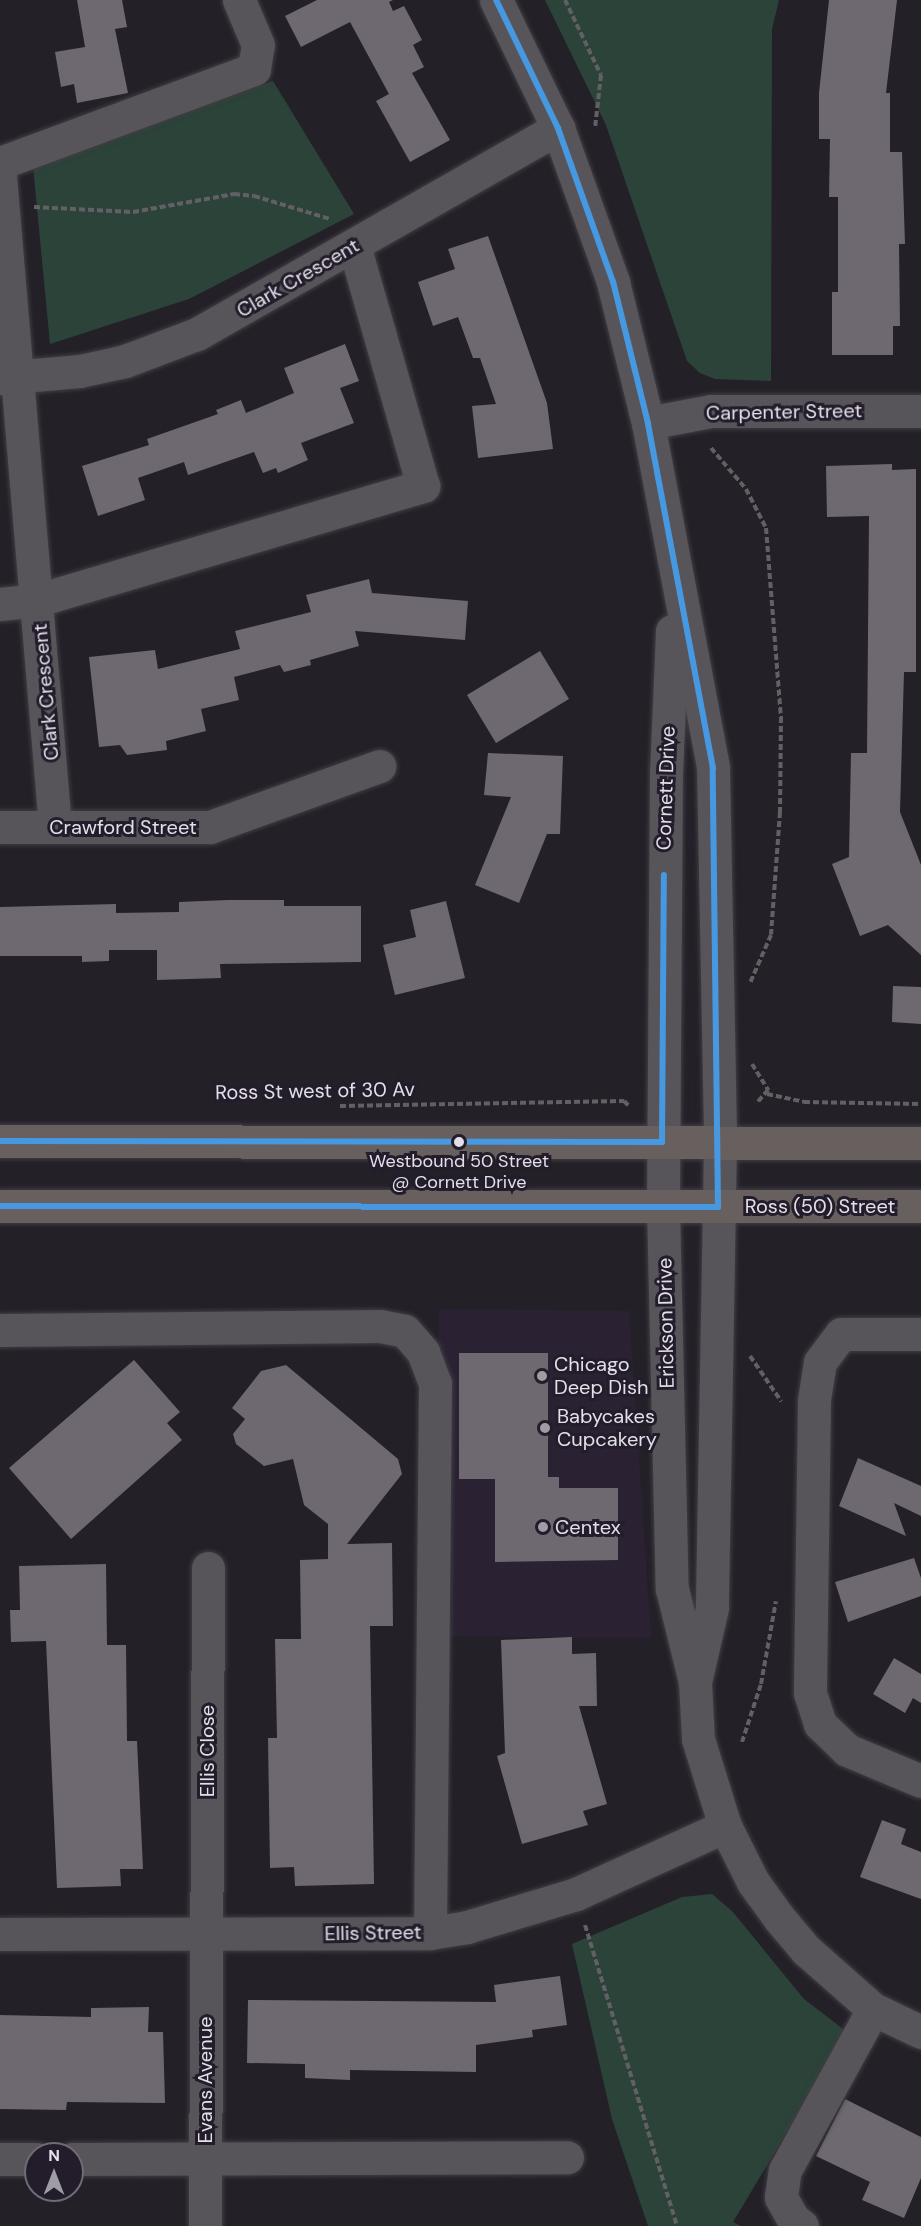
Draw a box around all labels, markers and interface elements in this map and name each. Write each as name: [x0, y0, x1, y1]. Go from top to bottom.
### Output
street label: Clark Crescent: [233, 233, 363, 323]
street label: Carpenter Street: [706, 399, 862, 425]
street label: Clark Crescent: [28, 623, 64, 761]
street label: Cornett Drive: [652, 725, 680, 851]
street label: Crawford Street: [49, 815, 197, 839]
street label: Ross St west of 30 Av: [215, 1077, 415, 1105]
marker: Westbound 50 Street @ Cornett Drive: [453, 1136, 465, 1148]
place label: Westbound 50 Street @ Cornett Drive: [369, 1151, 549, 1194]
street label: Ross (50) Street: [745, 1194, 895, 1218]
street label: Erickson Drive: [653, 1258, 679, 1388]
place label: Chicago Deep Dish: [554, 1352, 648, 1399]
marker: Chicago Deep Dish: [535, 1369, 549, 1383]
place label: Babycakes Cupcakery: [557, 1404, 657, 1451]
marker: Babycakes Cupcakery: [538, 1421, 552, 1435]
place label: Centex: [555, 1515, 621, 1539]
marker: Centex: [536, 1520, 550, 1534]
street label: Ellis Close: [195, 1705, 219, 1797]
street label: Ellis Street: [324, 1920, 422, 1946]
street label: Evans Avenue: [193, 2016, 217, 2144]
north arrow: [24, 2142, 84, 2202]
text: N: [48, 2145, 60, 2166]

